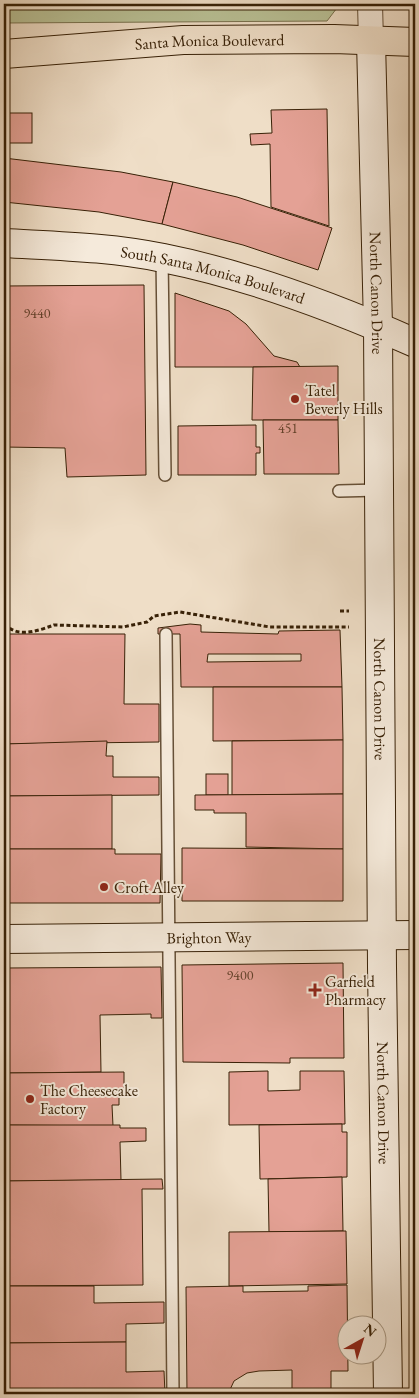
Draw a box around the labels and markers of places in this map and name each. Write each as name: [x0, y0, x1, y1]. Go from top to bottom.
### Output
place label: Tatel Beverly Hills: [305, 380, 383, 419]
marker: Tatel Beverly Hills: [289, 393, 301, 405]
place label: Croft Alley: [114, 877, 185, 898]
marker: Croft Alley: [98, 881, 110, 893]
place label: Garfield Pharmacy: [325, 971, 387, 1010]
marker: Garfield Pharmacy: [309, 984, 321, 996]
place label: The Cheesecake Factory: [40, 1080, 138, 1119]
marker: The Cheesecake Factory: [24, 1093, 36, 1105]

